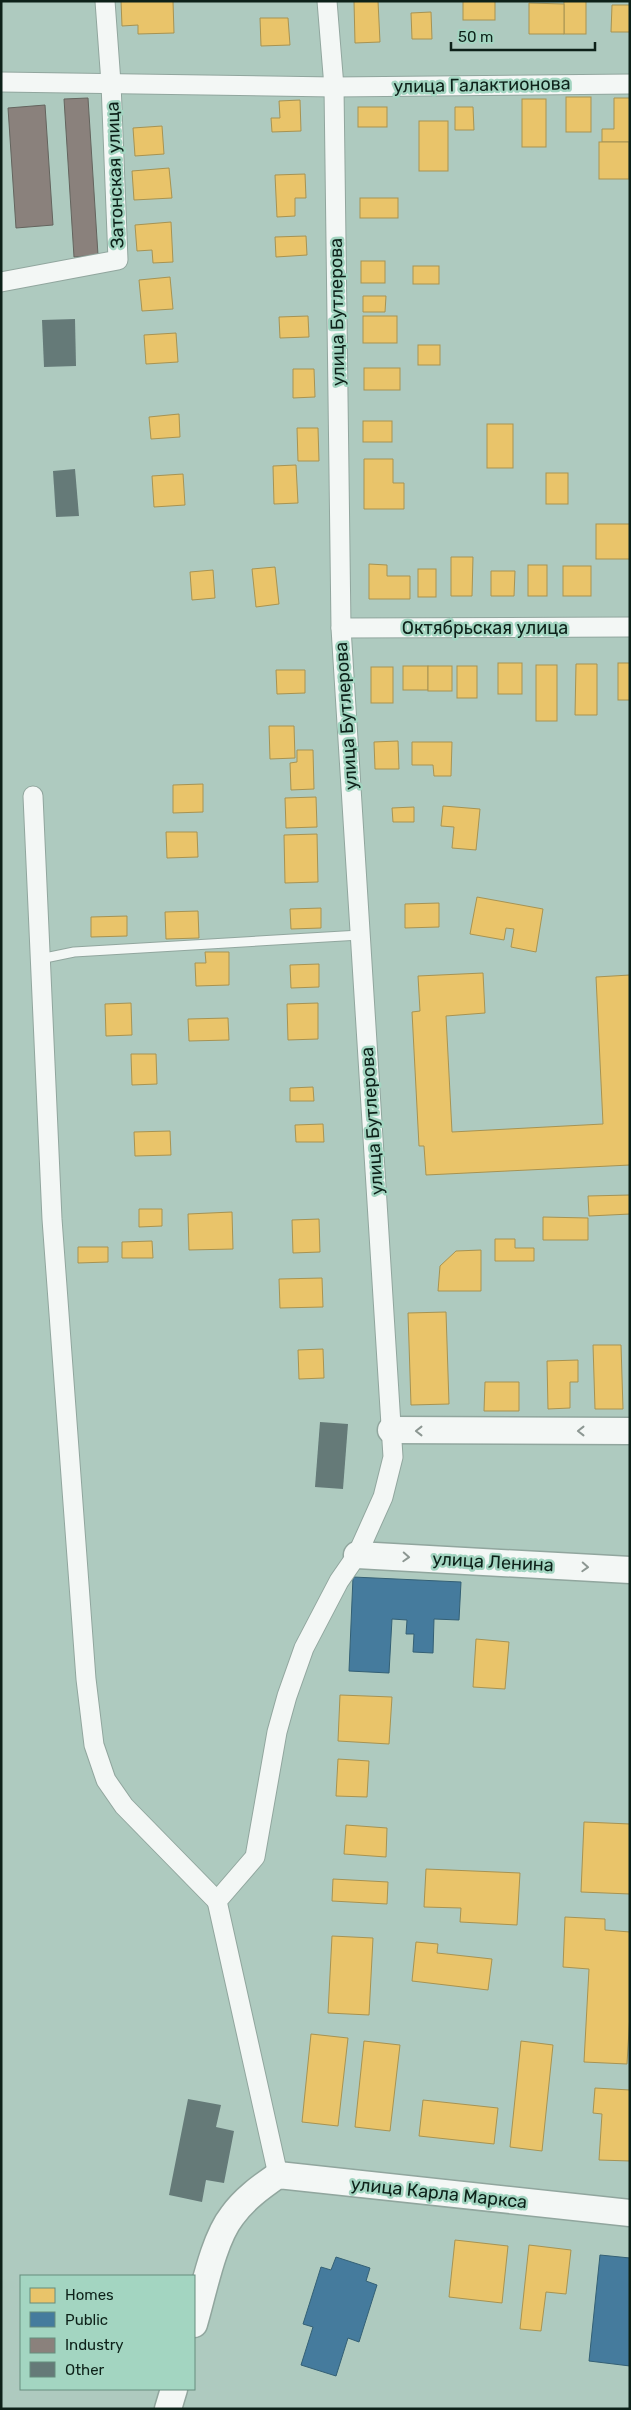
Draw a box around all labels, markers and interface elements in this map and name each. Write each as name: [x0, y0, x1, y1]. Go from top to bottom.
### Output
scale bar: [451, 20, 595, 52]
text: 50 m: [458, 28, 493, 46]
street label: улица Галактионова: [393, 72, 571, 98]
street label: Затонская улица: [101, 101, 129, 249]
street label: улица Бутлерова: [325, 238, 349, 386]
street label: Октябрьская улица: [402, 617, 568, 639]
street label: улица Бутлерова: [330, 641, 362, 791]
street label: улица Бутлерова: [356, 1046, 388, 1196]
one-way arrow: [414, 1426, 422, 1436]
one-way arrow: [577, 1426, 584, 1436]
street label: улица Ленина: [432, 1548, 554, 1576]
one-way arrow: [402, 1552, 410, 1563]
one-way arrow: [582, 1562, 590, 1573]
street label: улица Карла Маркса: [350, 2173, 528, 2213]
legend: [20, 2275, 195, 2390]
text: Homes: [65, 2286, 114, 2304]
text: Public: [65, 2311, 108, 2329]
text: Industry: [65, 2336, 124, 2354]
text: Other: [65, 2361, 105, 2379]

